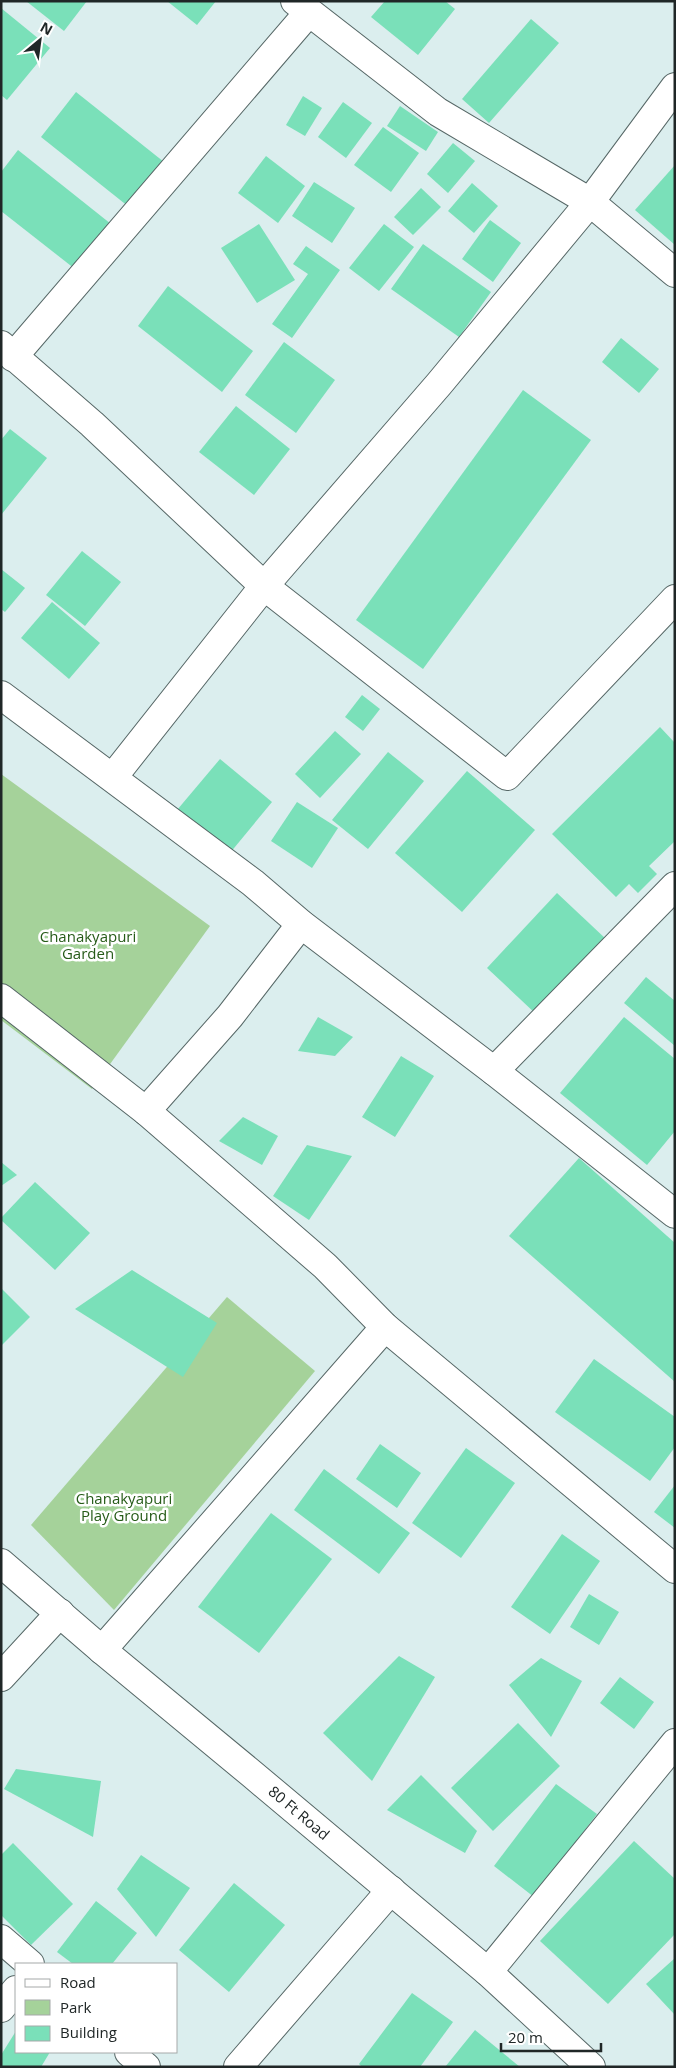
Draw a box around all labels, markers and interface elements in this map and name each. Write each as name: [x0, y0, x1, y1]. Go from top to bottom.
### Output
north arrow: [15, 15, 65, 65]
text: N: [37, 17, 56, 39]
park label: Chanakyapuri Garden: [40, 926, 136, 963]
park label: Chanakyapuri Play Ground: [76, 1488, 172, 1525]
street label: 80 Ft Road: [265, 1781, 334, 1844]
legend: [15, 1963, 178, 2053]
text: Road: [60, 1972, 96, 1992]
text: Park: [60, 1997, 91, 2017]
scale bar: [501, 2020, 601, 2052]
text: Building: [60, 2022, 117, 2042]
text: 20 m: [508, 2027, 543, 2047]

